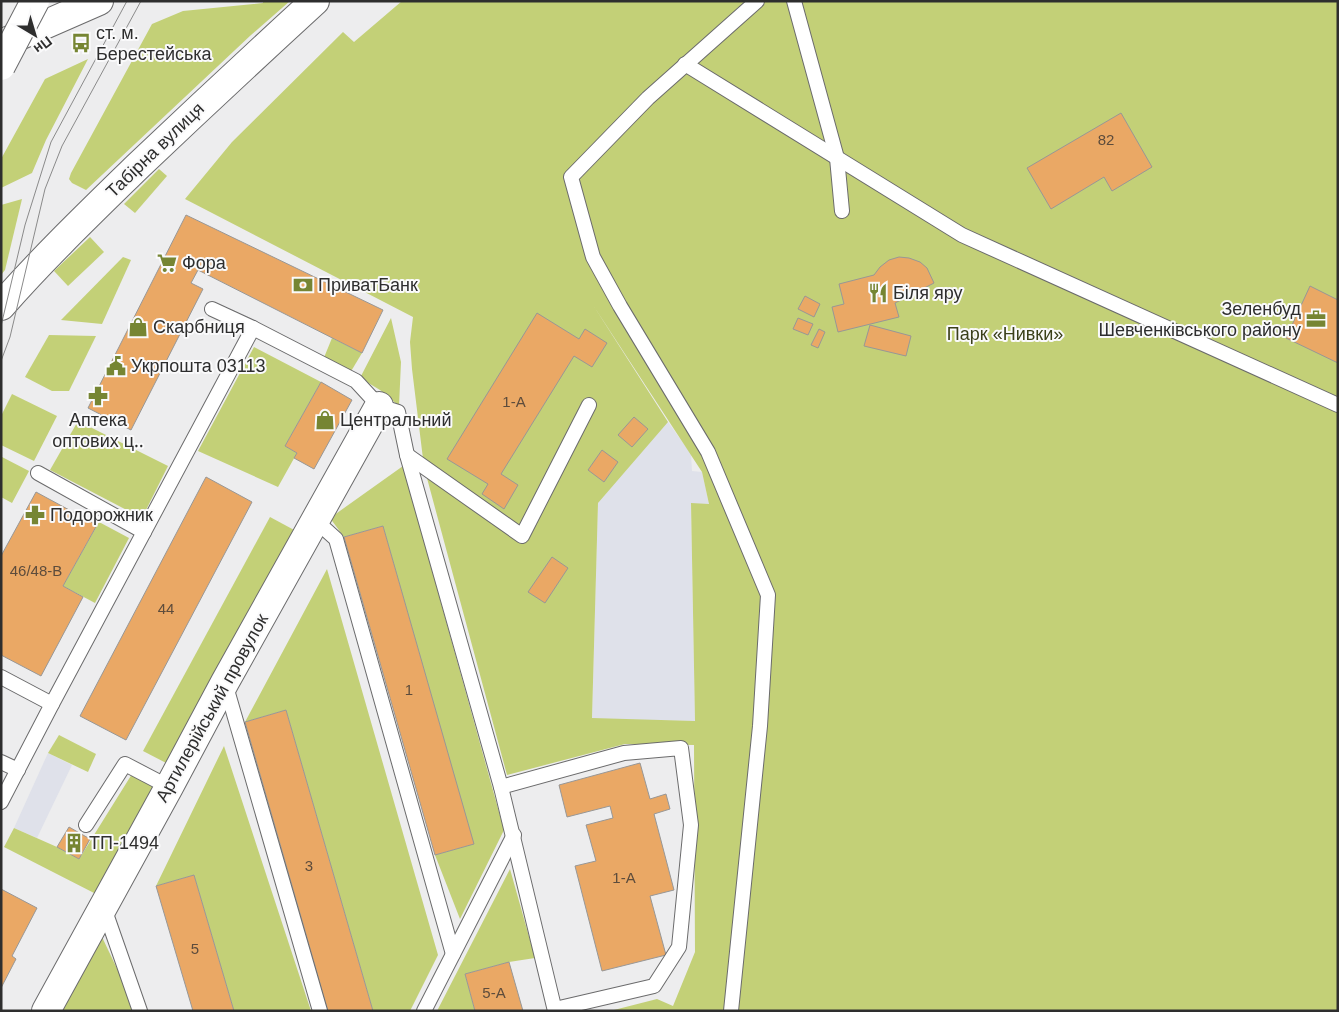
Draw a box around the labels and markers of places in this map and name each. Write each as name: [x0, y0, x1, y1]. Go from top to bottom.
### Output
place label: ст. м. Берестейська: [96, 23, 213, 64]
bus stop icon: ст. м. Берестейська: [70, 32, 92, 54]
supermarket icon: Фора: [156, 252, 178, 274]
place label: Фора: [182, 253, 227, 273]
bank icon: ПриватБанк: [292, 274, 314, 296]
place label: ПриватБанк: [318, 275, 418, 295]
restaurant icon: Біля яру: [867, 282, 889, 304]
place label: Біля яру: [893, 283, 963, 303]
place label: Зеленбуд Шевченківського району: [1099, 299, 1301, 340]
office icon: Зеленбуд Шевченківського району: [1305, 308, 1327, 330]
shop icon: Скарбниця: [127, 316, 149, 338]
place label: Скарбниця: [153, 317, 245, 337]
public building icon: Укрпошта 03113: [105, 355, 127, 377]
place label: Укрпошта 03113: [131, 356, 265, 376]
pharmacy icon: Аптека оптових ц‥: [87, 385, 109, 407]
shop icon: Центральний: [314, 409, 336, 431]
place label: Аптека оптових ц‥: [52, 410, 144, 451]
place label: Центральний: [340, 410, 451, 430]
pharmacy icon: Подорожник: [24, 504, 46, 526]
place label: Подорожник: [50, 505, 153, 525]
building icon: ТП-1494: [63, 832, 85, 854]
place label: ТП-1494: [89, 833, 159, 853]

